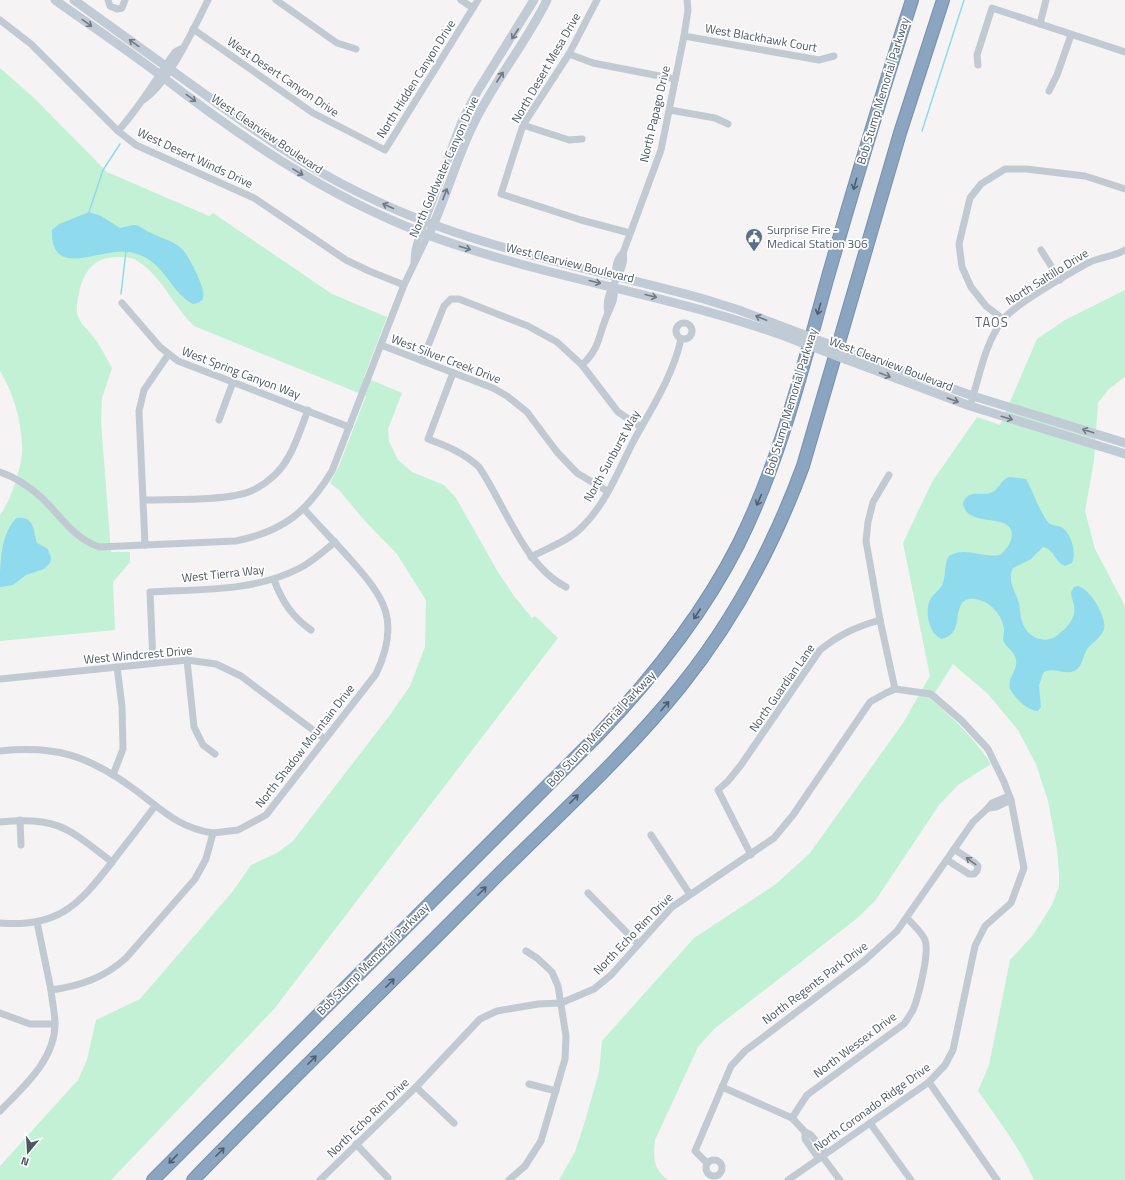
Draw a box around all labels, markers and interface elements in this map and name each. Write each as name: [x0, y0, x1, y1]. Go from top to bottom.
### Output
street label: North Desert Mesa Drive: [506, 9, 585, 127]
street label: Bob Stump Memorial Parkway: [851, 15, 914, 167]
street label: North Hidden Canyon Drive: [371, 16, 460, 142]
street label: West Blackhawk Court: [704, 18, 819, 57]
one-way arrow: [81, 19, 92, 27]
one-way arrow: [510, 28, 518, 40]
street label: West Desert Canyon Drive: [223, 32, 343, 121]
one-way arrow: [129, 39, 140, 47]
street label: North Papago Drive: [634, 64, 675, 164]
one-way arrow: [497, 71, 505, 83]
street label: West Clearview Boulevard: [207, 89, 327, 178]
street label: North Goldwater Canyon Drive: [404, 93, 483, 241]
one-way arrow: [185, 94, 196, 102]
street label: West Desert Winds Drive: [134, 122, 256, 193]
one-way arrow: [292, 168, 304, 176]
one-way arrow: [851, 177, 858, 190]
one-way arrow: [442, 189, 450, 201]
one-way arrow: [382, 202, 394, 210]
place label: Surprise Fire - Medical Station 306: [767, 220, 868, 253]
public building icon: Surprise Fire - Medical Station 306: [744, 227, 764, 252]
street label: West Clearview Boulevard: [504, 237, 636, 288]
street label: North Saltillo Drive: [1002, 243, 1092, 310]
one-way arrow: [458, 245, 471, 252]
one-way arrow: [588, 279, 601, 286]
one-way arrow: [645, 293, 658, 300]
one-way arrow: [815, 302, 822, 315]
district label: TAOS: [975, 312, 1009, 332]
one-way arrow: [756, 314, 768, 321]
street label: Bob Stump Memorial Parkway: [759, 326, 822, 478]
street label: West Silver Creek Drive: [388, 329, 504, 388]
street label: West Clearview Boulevard: [826, 331, 956, 396]
street label: West Spring Canyon Way: [179, 341, 304, 404]
one-way arrow: [879, 371, 891, 379]
one-way arrow: [946, 397, 958, 405]
street label: North Sunburst Way: [578, 406, 645, 505]
one-way arrow: [1001, 415, 1014, 422]
one-way arrow: [1082, 427, 1095, 434]
one-way arrow: [755, 493, 762, 505]
street label: West Tierra Way: [181, 560, 265, 587]
one-way arrow: [693, 608, 701, 620]
street label: West Windcrest Drive: [83, 640, 193, 669]
street label: North Guardian Lane: [744, 640, 819, 736]
street label: Bob Stump Memorial Parkway: [541, 666, 660, 791]
street label: North Shadow Mountain Drive: [250, 680, 359, 812]
one-way arrow: [660, 700, 669, 711]
one-way arrow: [570, 794, 579, 804]
one-way arrow: [966, 857, 977, 865]
one-way arrow: [477, 886, 487, 896]
street label: North Echo Rim Drive: [588, 888, 677, 979]
street label: Bob Stump Memorial Parkway: [312, 898, 434, 1019]
street label: North Regents Park Drive: [758, 936, 872, 1029]
one-way arrow: [385, 978, 395, 988]
street label: North Wessex Drive: [809, 1007, 900, 1082]
one-way arrow: [307, 1055, 317, 1065]
street label: North Coronado Ridge Drive: [809, 1058, 934, 1155]
street label: North Echo Rim Drive: [322, 1073, 413, 1162]
north arrow: [8, 1132, 48, 1172]
one-way arrow: [215, 1147, 225, 1157]
text: N: [19, 1153, 31, 1170]
one-way arrow: [168, 1154, 178, 1164]

